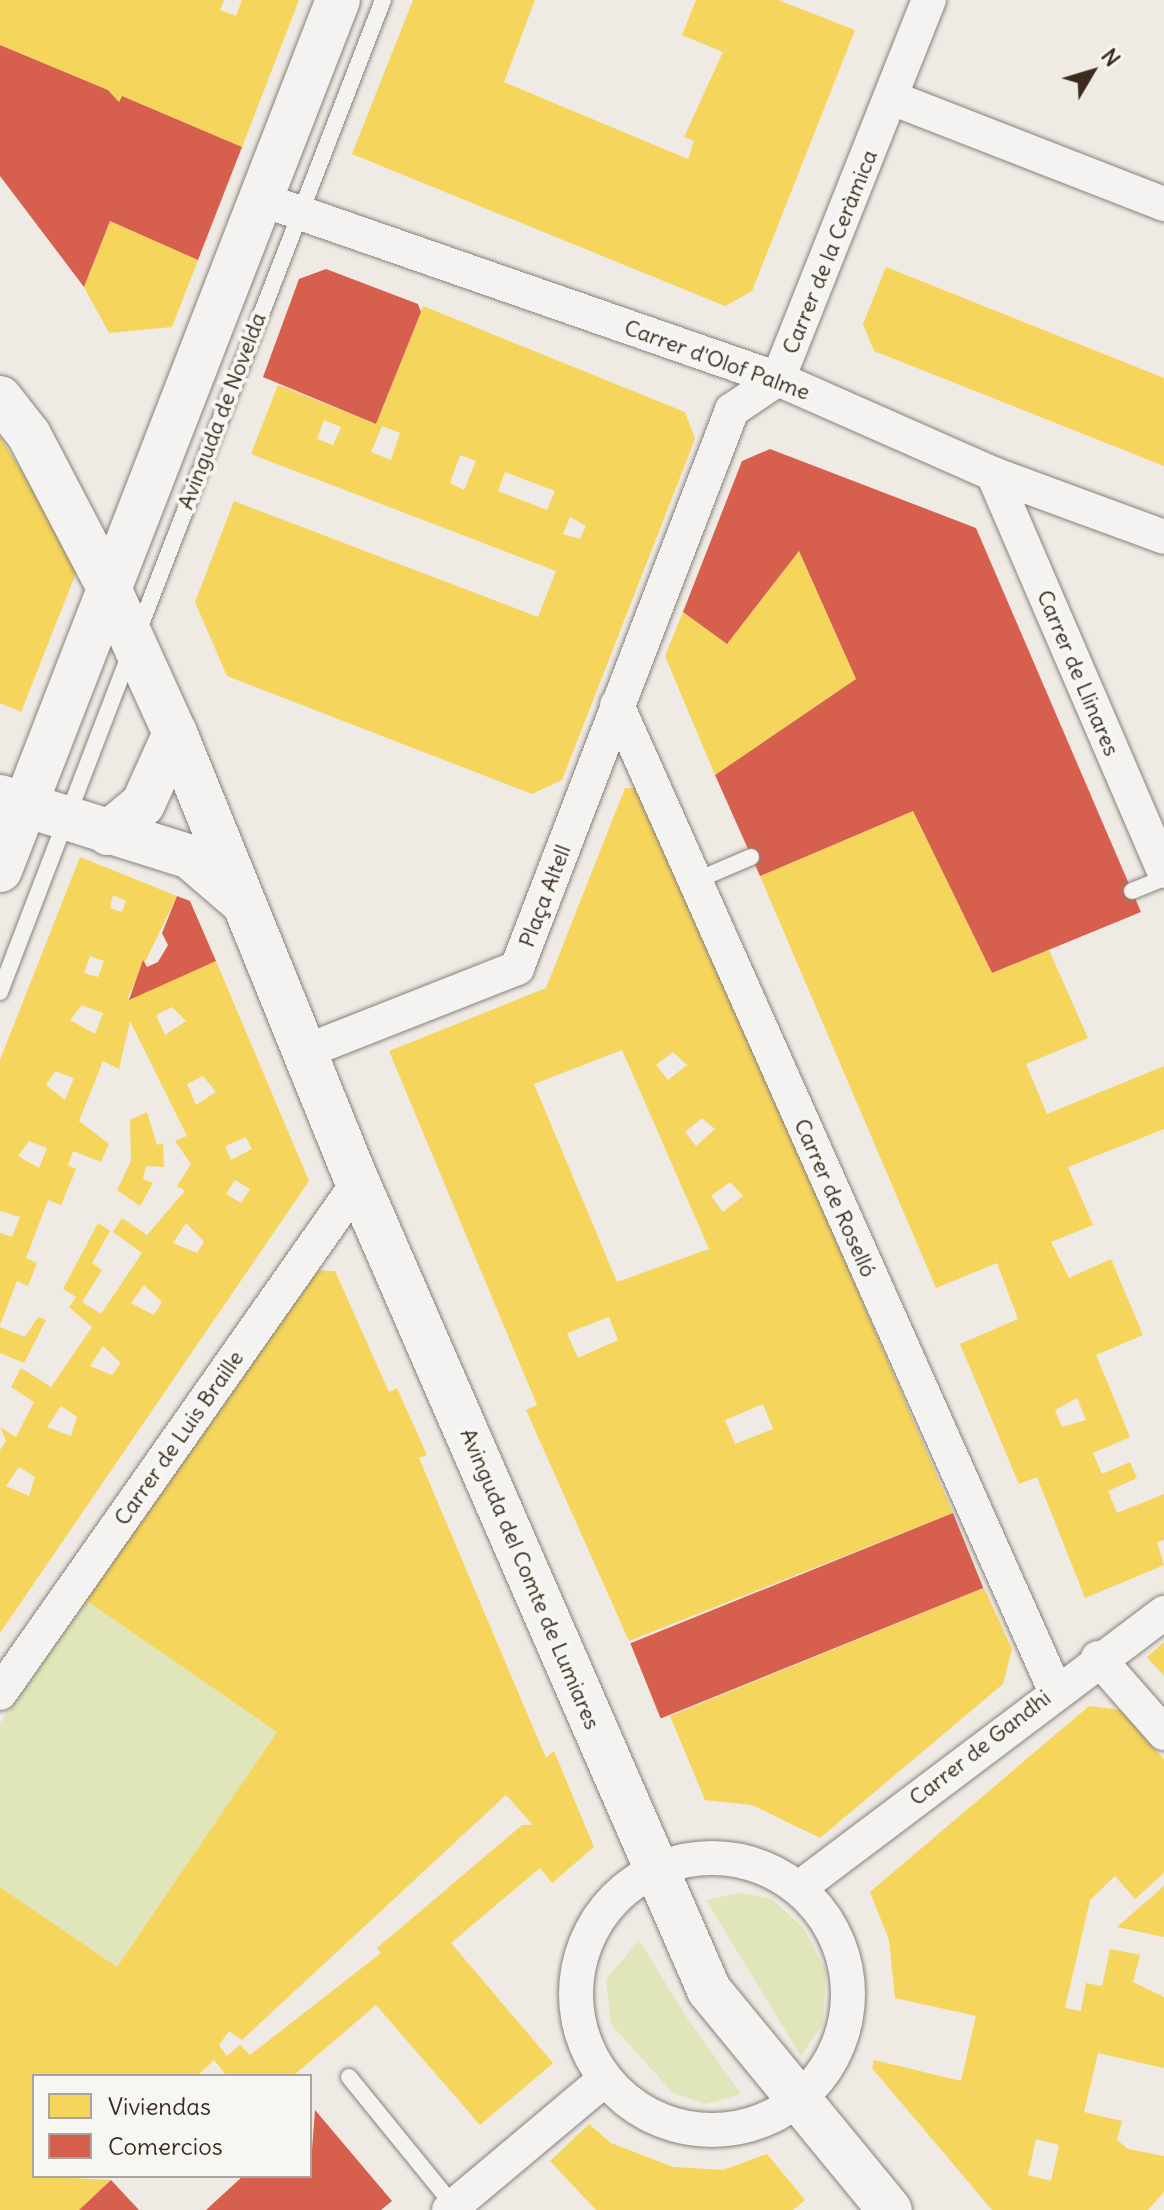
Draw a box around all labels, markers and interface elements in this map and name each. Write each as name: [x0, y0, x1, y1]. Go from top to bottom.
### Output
north arrow: [1052, 32, 1132, 112]
text: N: [1095, 43, 1127, 72]
street label: Carrer de la Ceràmica: [777, 146, 883, 358]
street label: Avinguda de Novelda: [172, 309, 272, 513]
street label: Carrer d'Olof Palme: [621, 314, 813, 406]
street label: Carrer de Llinares: [1031, 586, 1125, 760]
street label: Plaça Altell: [513, 841, 577, 951]
street label: Carrer de Roselló: [788, 1115, 882, 1281]
street label: Carrer de Luis Braille: [109, 1346, 249, 1530]
street label: Avinguda del Comte de Lumiares: [454, 1425, 606, 1733]
street label: Carrer de Gandhi: [904, 1685, 1056, 1811]
legend: [32, 2074, 312, 2178]
text: Viviendas: [108, 2091, 211, 2121]
text: Comercios: [108, 2131, 223, 2161]

